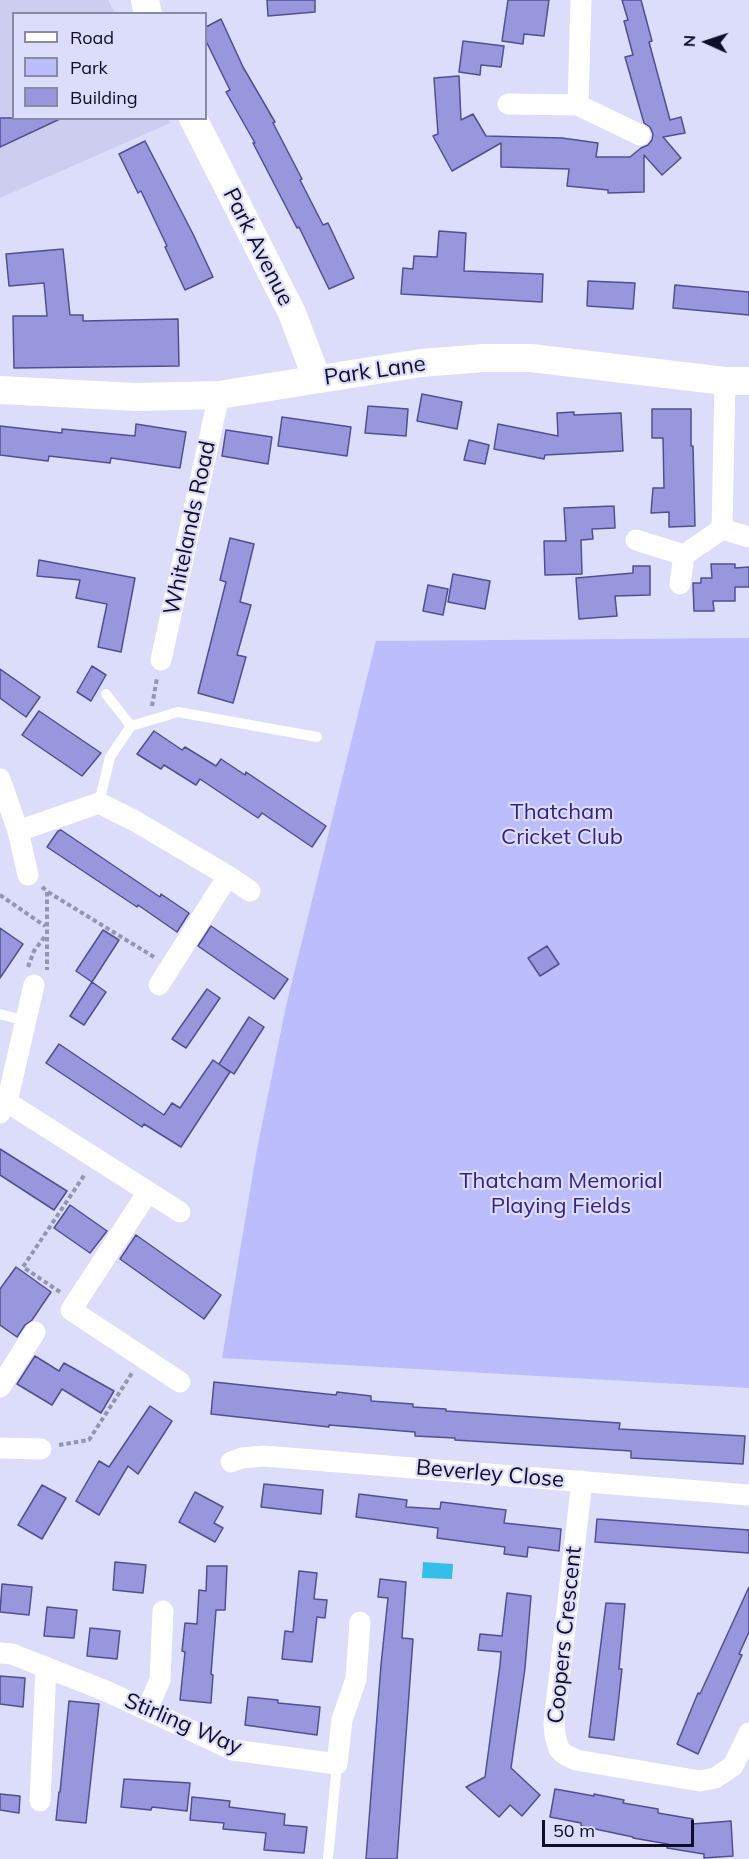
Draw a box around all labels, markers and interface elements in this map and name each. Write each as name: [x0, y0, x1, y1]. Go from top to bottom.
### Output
legend: [12, 12, 207, 120]
north arrow: [677, 12, 737, 72]
text: Road: [70, 26, 114, 49]
text: N: [679, 34, 699, 48]
text: Park: [70, 56, 108, 79]
text: Building: [70, 86, 138, 109]
street label: Park Avenue: [217, 184, 299, 310]
street label: Park Lane: [323, 351, 427, 391]
street label: Whitelands Road: [159, 439, 221, 617]
park label: Thatcham Cricket Club: [501, 799, 623, 850]
park label: Thatcham Memorial Playing Fields: [459, 1168, 663, 1220]
street label: Beverley Close: [415, 1454, 565, 1494]
street label: Coopers Crescent: [543, 1545, 587, 1725]
street label: Stirling Way: [120, 1687, 246, 1761]
scale bar: [545, 1808, 696, 1846]
text: 50 m: [553, 1819, 595, 1842]

